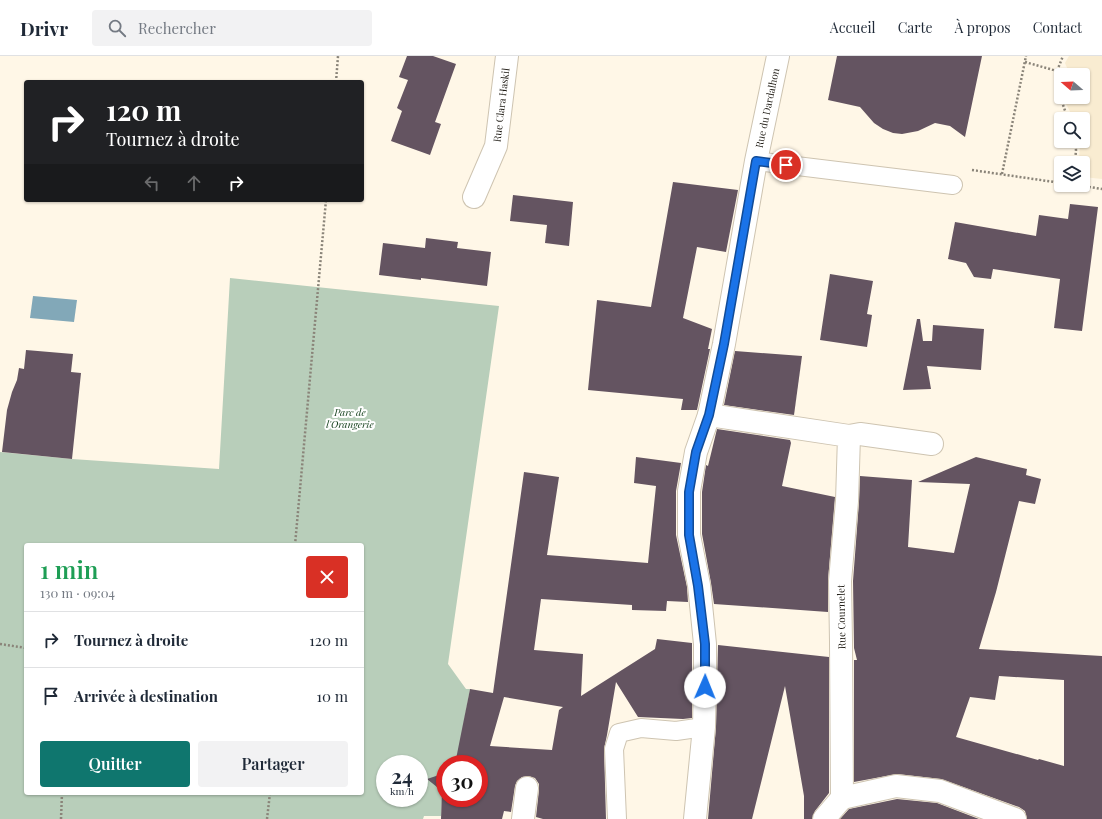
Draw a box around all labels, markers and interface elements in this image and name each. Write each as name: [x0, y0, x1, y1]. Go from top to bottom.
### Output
search box: [92, 10, 372, 46]
text: Drivr: [20, 15, 68, 41]
icon: search: [106, 17, 128, 39]
text: Rechercher: [138, 18, 216, 38]
text: Accueil: [830, 18, 876, 37]
text: Carte: [898, 18, 933, 37]
text: À propos: [955, 18, 1011, 37]
text: Contact: [1033, 18, 1082, 37]
street label: Rue Clara Haskil: [490, 67, 513, 143]
street label: Rue du Dardalhon: [752, 67, 782, 149]
north arrow: [1054, 68, 1090, 104]
map controls: [1054, 68, 1090, 192]
text: 120 m: [106, 91, 181, 128]
icon: right: [40, 96, 92, 148]
button: search: [1054, 112, 1090, 148]
text: Tournez à droite: [106, 127, 240, 151]
pin: [769, 148, 803, 182]
icon: arrive: [775, 154, 797, 176]
button: layers: [1054, 156, 1090, 192]
icon: left: [141, 172, 163, 194]
icon: ahead: [183, 172, 205, 194]
icon: right: [225, 172, 247, 194]
park label: Parc de l'Orangerie: [326, 405, 374, 431]
text: 1 min: [40, 553, 98, 585]
button: close: [306, 556, 348, 598]
text: 130 m · 09:04: [40, 584, 115, 601]
street label: Rue Cournelet: [833, 584, 849, 650]
icon: right: [40, 629, 62, 651]
text: Tournez à droite: [74, 630, 188, 650]
text: 120 m: [309, 630, 348, 650]
position arrow: [684, 666, 726, 708]
icon: arrive: [40, 685, 62, 707]
text: Arrivée à destination: [74, 686, 218, 706]
text: 10 m: [316, 686, 348, 706]
button: Quitter: [40, 741, 190, 787]
button: Partager: [198, 741, 348, 787]
speed limit sign: 30: [436, 755, 488, 807]
text: 24: [391, 762, 413, 789]
text: km/h: [390, 784, 414, 798]

